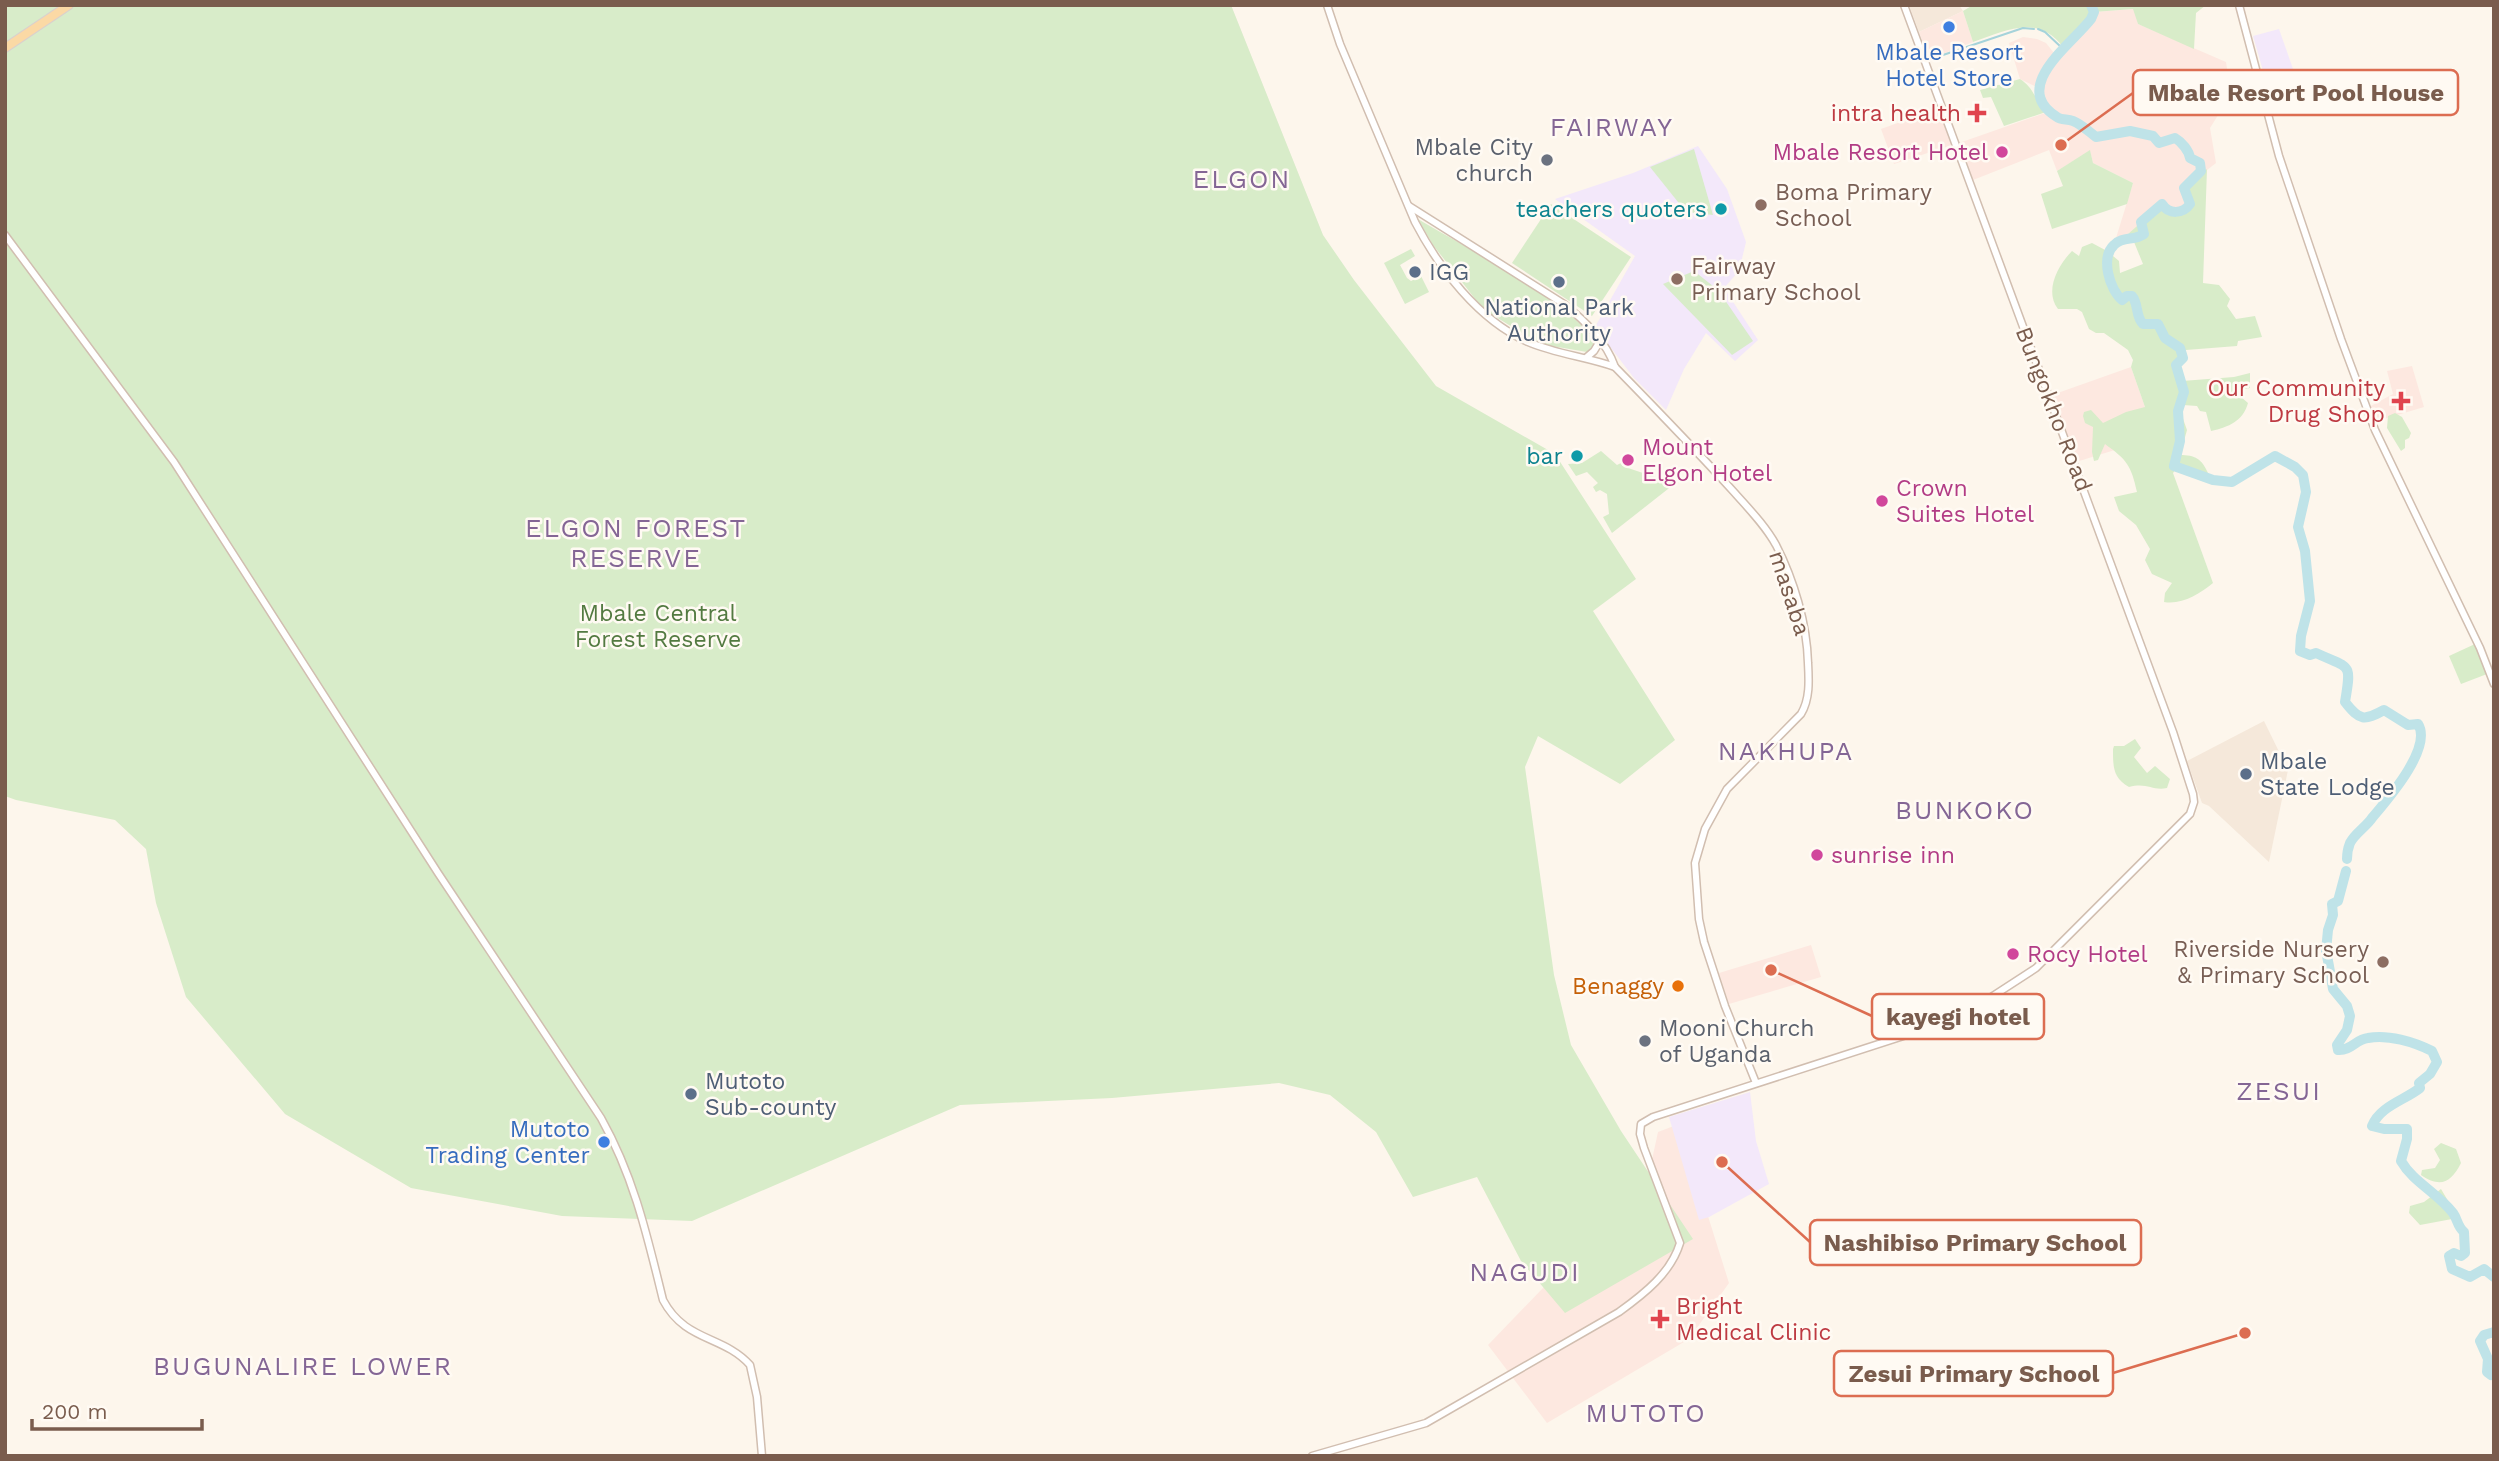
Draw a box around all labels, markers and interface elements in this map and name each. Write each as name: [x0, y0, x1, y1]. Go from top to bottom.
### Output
marker: Mbale Resort Hotel Store: [1941, 19, 1957, 35]
place label: Mbale Resort Hotel Store: [1875, 39, 2023, 92]
callout: Mbale Resort Pool House: [2133, 70, 2458, 115]
text: Mbale Resort Pool House: [2148, 79, 2444, 107]
place label: intra health: [1831, 100, 1961, 127]
marker: intra health: [1967, 103, 1987, 123]
district label: FAIRWAY: [1550, 112, 1674, 142]
place label: Mbale City church: [1414, 134, 1533, 187]
place label: Mbale Resort Hotel: [1772, 139, 1988, 166]
marker: Mbale Resort Hotel: [1994, 144, 2010, 160]
marker: Mbale City church: [1539, 152, 1555, 168]
district label: ELGON: [1193, 164, 1291, 194]
place label: Boma Primary School: [1775, 179, 1932, 232]
place label: teachers quoters: [1516, 196, 1707, 223]
marker: Boma Primary School: [1753, 197, 1769, 213]
marker: teachers quoters: [1713, 201, 1729, 217]
place label: Fairway Primary School: [1691, 253, 1861, 306]
place label: IGG: [1429, 259, 1469, 286]
marker: IGG: [1407, 264, 1423, 280]
marker: Fairway Primary School: [1669, 271, 1685, 287]
marker: National Park Authority: [1551, 274, 1567, 290]
place label: National Park Authority: [1484, 294, 1634, 347]
street label: Bungokho Road: [2010, 323, 2097, 496]
place label: Our Community Drug Shop: [2207, 375, 2385, 428]
marker: Our Community Drug Shop: [2391, 391, 2411, 411]
place label: Mount Elgon Hotel: [1642, 434, 1772, 487]
place label: bar: [1526, 443, 1563, 470]
marker: bar: [1569, 448, 1585, 464]
marker: Mount Elgon Hotel: [1620, 452, 1636, 468]
place label: Crown Suites Hotel: [1896, 475, 2034, 528]
marker: Crown Suites Hotel: [1874, 493, 1890, 509]
district label: ELGON FOREST RESERVE: [525, 513, 747, 573]
street label: masaba: [1763, 547, 1816, 639]
park label: Mbale Central Forest Reserve: [575, 600, 741, 653]
district label: NAKHUPA: [1718, 736, 1854, 766]
place label: Mbale State Lodge: [2260, 748, 2395, 801]
marker: Mbale State Lodge: [2238, 766, 2254, 782]
district label: BUNKOKO: [1895, 795, 2035, 825]
place label: sunrise inn: [1831, 842, 1955, 869]
marker: sunrise inn: [1809, 847, 1825, 863]
place label: Riverside Nursery & Primary School: [2173, 936, 2369, 989]
place label: Rocy Hotel: [2027, 941, 2148, 968]
marker: Rocy Hotel: [2005, 946, 2021, 962]
marker: Riverside Nursery & Primary School: [2375, 954, 2391, 970]
place label: Benaggy: [1572, 973, 1664, 1000]
marker: Benaggy: [1670, 978, 1686, 994]
callout: kayegi hotel: [1872, 994, 2044, 1039]
text: kayegi hotel: [1886, 1003, 2030, 1031]
place label: Mooni Church of Uganda: [1659, 1015, 1815, 1068]
marker: Mooni Church of Uganda: [1637, 1033, 1653, 1049]
place label: Mutoto Sub-county: [705, 1068, 837, 1121]
district label: ZESUI: [2236, 1076, 2322, 1106]
marker: Mutoto Sub-county: [683, 1086, 699, 1102]
place label: Mutoto Trading Center: [425, 1116, 590, 1169]
marker: Mutoto Trading Center: [596, 1134, 612, 1150]
callout: Nashibiso Primary School: [1810, 1220, 2141, 1265]
text: Nashibiso Primary School: [1824, 1229, 2127, 1257]
district label: NAGUDI: [1469, 1257, 1581, 1287]
place label: Bright Medical Clinic: [1676, 1293, 1831, 1346]
marker: Bright Medical Clinic: [1650, 1309, 1670, 1329]
district label: BUGUNALIRE LOWER: [153, 1351, 453, 1381]
callout: Zesui Primary School: [1834, 1351, 2113, 1396]
text: Zesui Primary School: [1849, 1360, 2100, 1388]
scale bar: [32, 1388, 201, 1432]
district label: MUTOTO: [1585, 1398, 1707, 1428]
text: 200 m: [42, 1399, 108, 1424]

